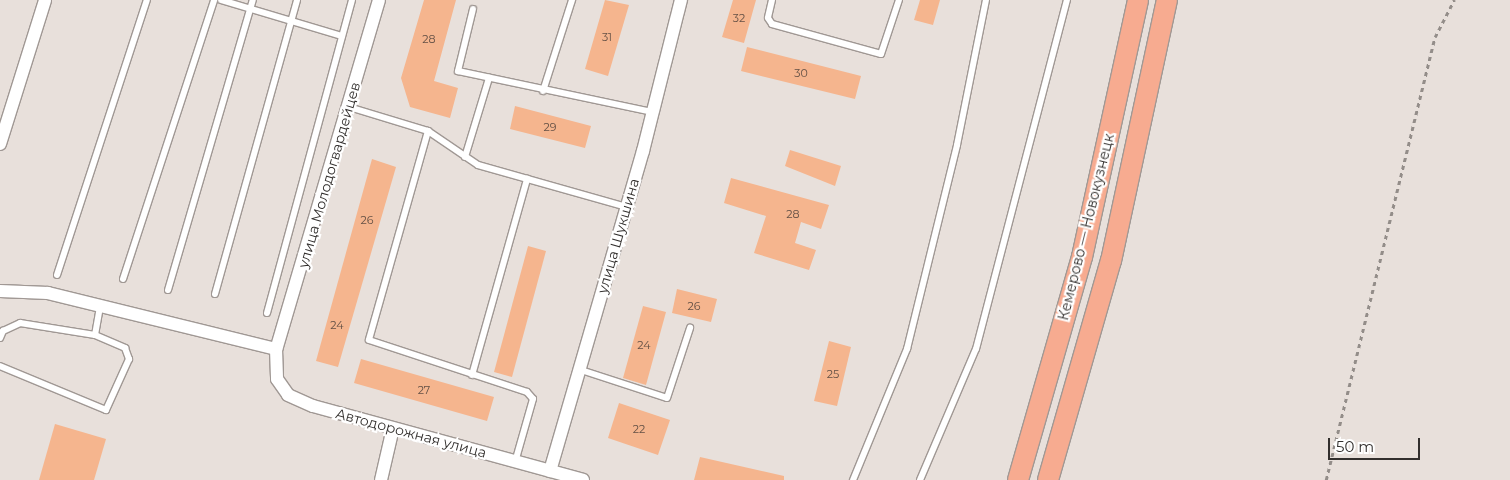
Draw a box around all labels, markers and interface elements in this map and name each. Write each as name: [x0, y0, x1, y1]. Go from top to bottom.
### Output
house number: 32: [733, 11, 745, 25]
house number: 31: [602, 30, 612, 44]
house number: 28: [422, 32, 436, 46]
house number: 30: [794, 66, 808, 80]
street label: улица Молодогвардейцев: [294, 80, 364, 270]
house number: 29: [544, 120, 556, 134]
street label: Кемерово — Новокузнецк: [1055, 132, 1117, 322]
street label: улица Шукшина: [594, 177, 642, 295]
house number: 28: [786, 207, 800, 221]
house number: 26: [361, 213, 373, 227]
house number: 26: [688, 299, 700, 313]
house number: 24: [330, 318, 344, 332]
house number: 24: [637, 338, 651, 352]
house number: 25: [827, 367, 839, 381]
house number: 27: [418, 383, 430, 397]
street label: Автодорожная улица: [334, 405, 488, 461]
house number: 22: [633, 422, 645, 436]
scale bar: [1330, 428, 1422, 460]
text: 50 m: [1336, 437, 1374, 456]

